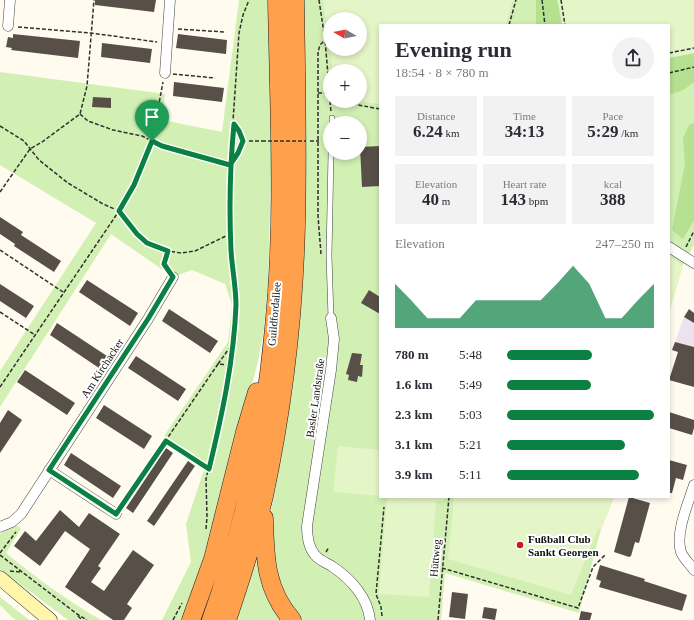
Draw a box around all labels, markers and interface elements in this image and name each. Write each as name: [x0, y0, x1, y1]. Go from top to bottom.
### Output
north arrow: [323, 12, 367, 56]
map controls: [323, 12, 367, 160]
text: Evening run: [395, 37, 512, 62]
button: share: [612, 37, 654, 79]
button: +: [323, 64, 367, 108]
text: 18:54 · 8 × 780 m: [395, 65, 489, 80]
pin: [135, 100, 169, 141]
icon: arrive: [141, 106, 163, 128]
text: Distance: [417, 110, 455, 122]
text: Time: [513, 110, 536, 122]
text: Pace: [602, 110, 623, 122]
button: −: [323, 116, 367, 160]
text: 6.24: [413, 122, 443, 141]
text: 34:13: [505, 122, 544, 141]
text: 5:29: [587, 122, 618, 141]
text: km: [443, 127, 459, 139]
text: /km: [618, 127, 638, 139]
text: Elevation: [415, 178, 457, 190]
text: Heart rate: [503, 178, 546, 190]
text: kcal: [604, 178, 622, 190]
text: 40: [422, 190, 439, 209]
text: 143: [501, 190, 526, 209]
text: 388: [600, 190, 626, 209]
text: m: [439, 195, 450, 207]
text: bpm: [526, 195, 548, 207]
text: Elevation: [395, 236, 445, 251]
text: 247–250 m: [595, 236, 654, 251]
street label: Guildfordallee: [265, 281, 283, 346]
street label: Am Kirchacker: [78, 336, 126, 400]
text: 780 m: [395, 347, 429, 362]
text: 5:48: [459, 347, 482, 362]
street label: Basler Landstraße: [304, 358, 327, 438]
text: 1.6 km: [395, 377, 433, 392]
text: 5:49: [459, 377, 482, 392]
text: 2.3 km: [395, 407, 433, 422]
text: 5:03: [459, 407, 482, 422]
text: 3.1 km: [395, 437, 433, 452]
text: 5:21: [459, 437, 482, 452]
text: 3.9 km: [395, 467, 433, 482]
text: 5:11: [459, 467, 482, 482]
place label: Fußball Club Sankt Georgen: [528, 533, 599, 558]
street label: Hüttweg: [427, 538, 443, 577]
marker: Fußball Club Sankt Georgen: [515, 540, 525, 550]

